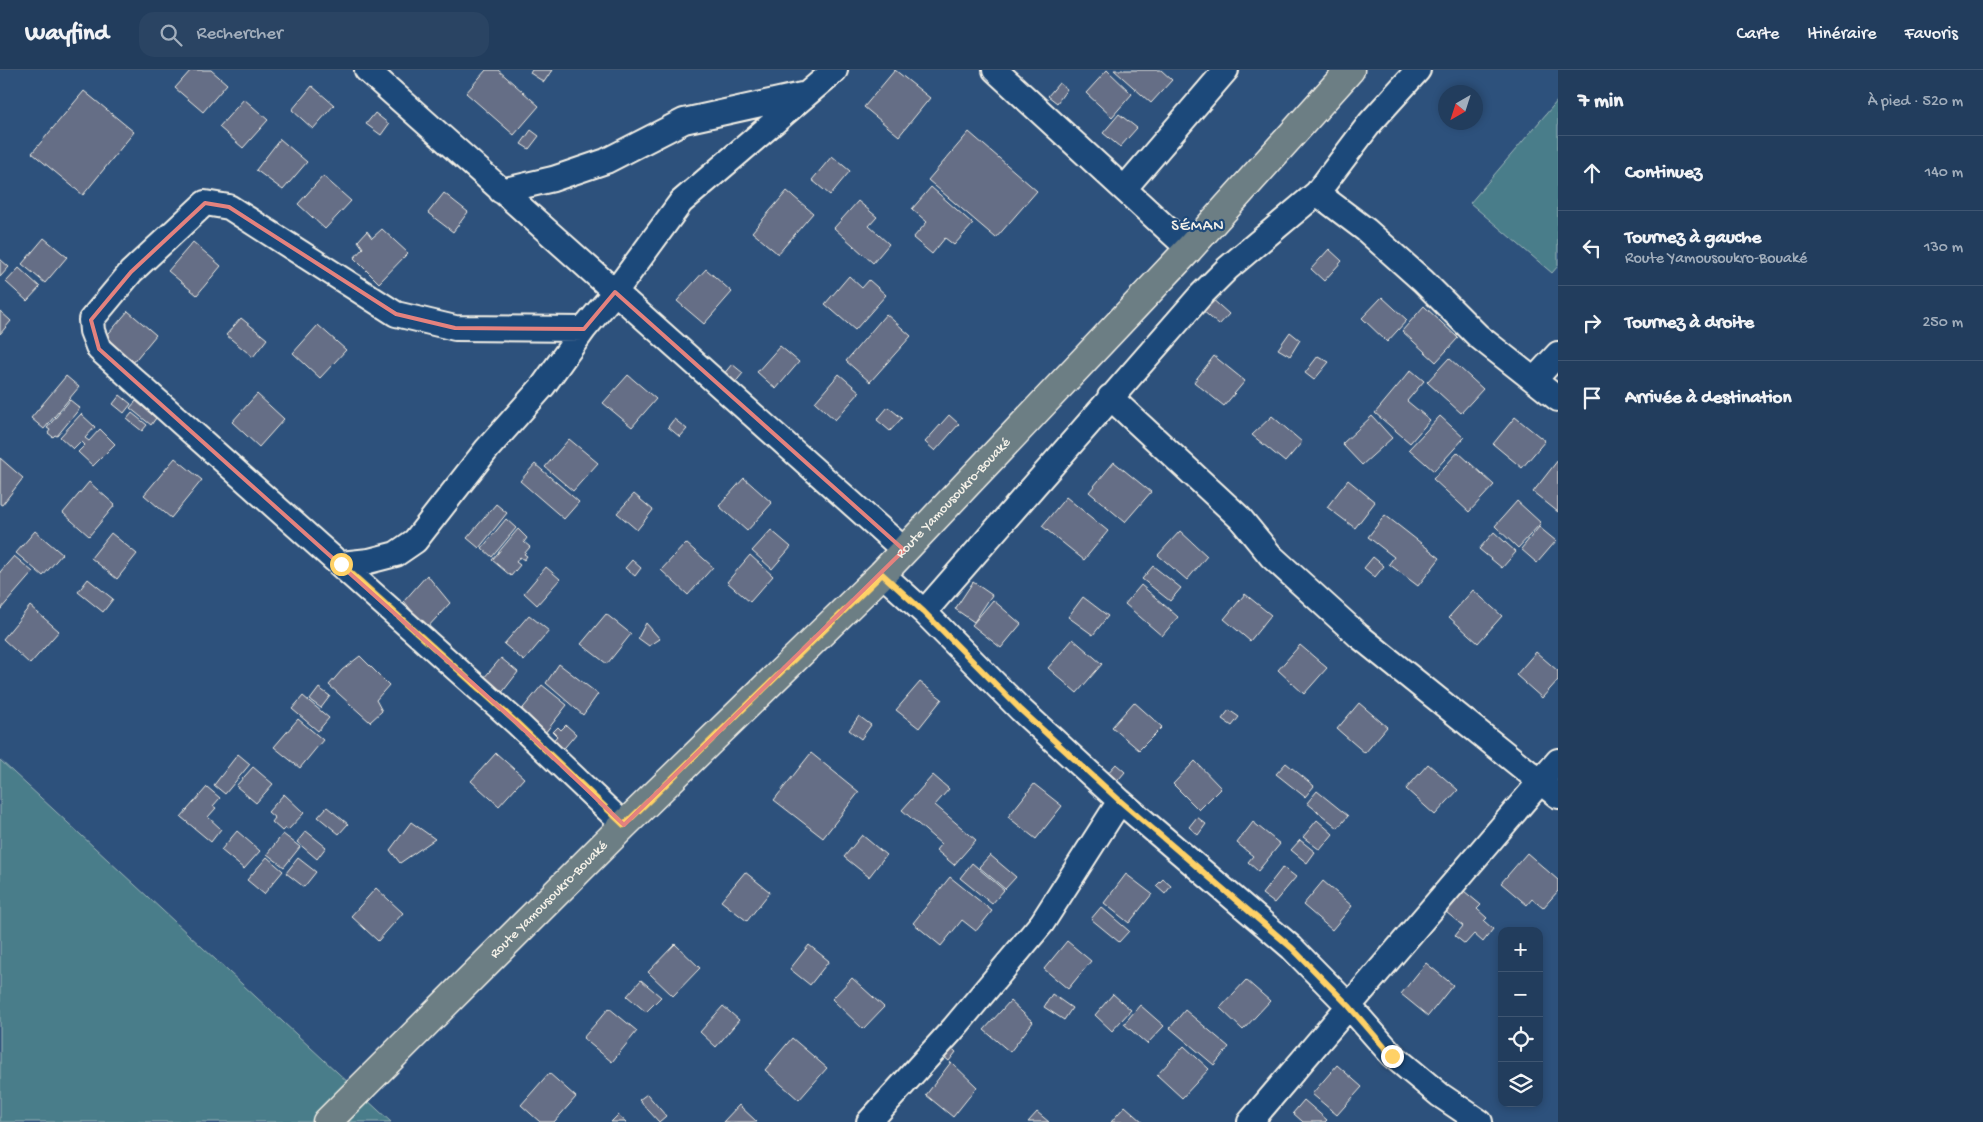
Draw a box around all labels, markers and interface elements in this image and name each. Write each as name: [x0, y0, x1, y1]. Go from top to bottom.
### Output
search box: [139, 12, 489, 57]
text: Wayfind: [25, 20, 109, 49]
icon: search: [157, 21, 185, 49]
text: Rechercher: [197, 23, 283, 46]
text: Carte: [1736, 24, 1779, 45]
text: Itinéraire: [1807, 24, 1877, 45]
text: Favoris: [1905, 24, 1958, 45]
north arrow: [1438, 85, 1483, 130]
text: 7 min: [1578, 90, 1623, 115]
text: À pied · 520 m: [1868, 93, 1963, 112]
icon: ahead: [1578, 159, 1606, 187]
text: Continuez: [1625, 162, 1702, 185]
text: 140 m: [1925, 164, 1963, 183]
district label: SÉMAN: [1171, 218, 1225, 237]
text: Tournez à gauche: [1625, 227, 1761, 250]
icon: left: [1578, 234, 1606, 262]
text: 130 m: [1924, 239, 1963, 258]
text: Route Yamousoukro-Bouaké: [1625, 250, 1807, 269]
icon: right: [1578, 309, 1606, 337]
text: Tournez à droite: [1625, 312, 1754, 335]
text: 250 m: [1923, 314, 1963, 333]
icon: arrive: [1578, 384, 1606, 412]
text: Arrivée à destination: [1625, 387, 1791, 410]
street label: Route Yamousoukro-Bouaké: [892, 434, 1015, 562]
route start: [330, 553, 353, 576]
street label: Route Yamousoukro-Bouaké: [487, 837, 612, 962]
map controls: [1498, 927, 1543, 1107]
button: +: [1498, 927, 1543, 972]
button: −: [1498, 972, 1543, 1017]
button: locate: [1498, 1017, 1543, 1062]
route end: [1381, 1045, 1404, 1068]
button: layers: [1498, 1062, 1543, 1107]

